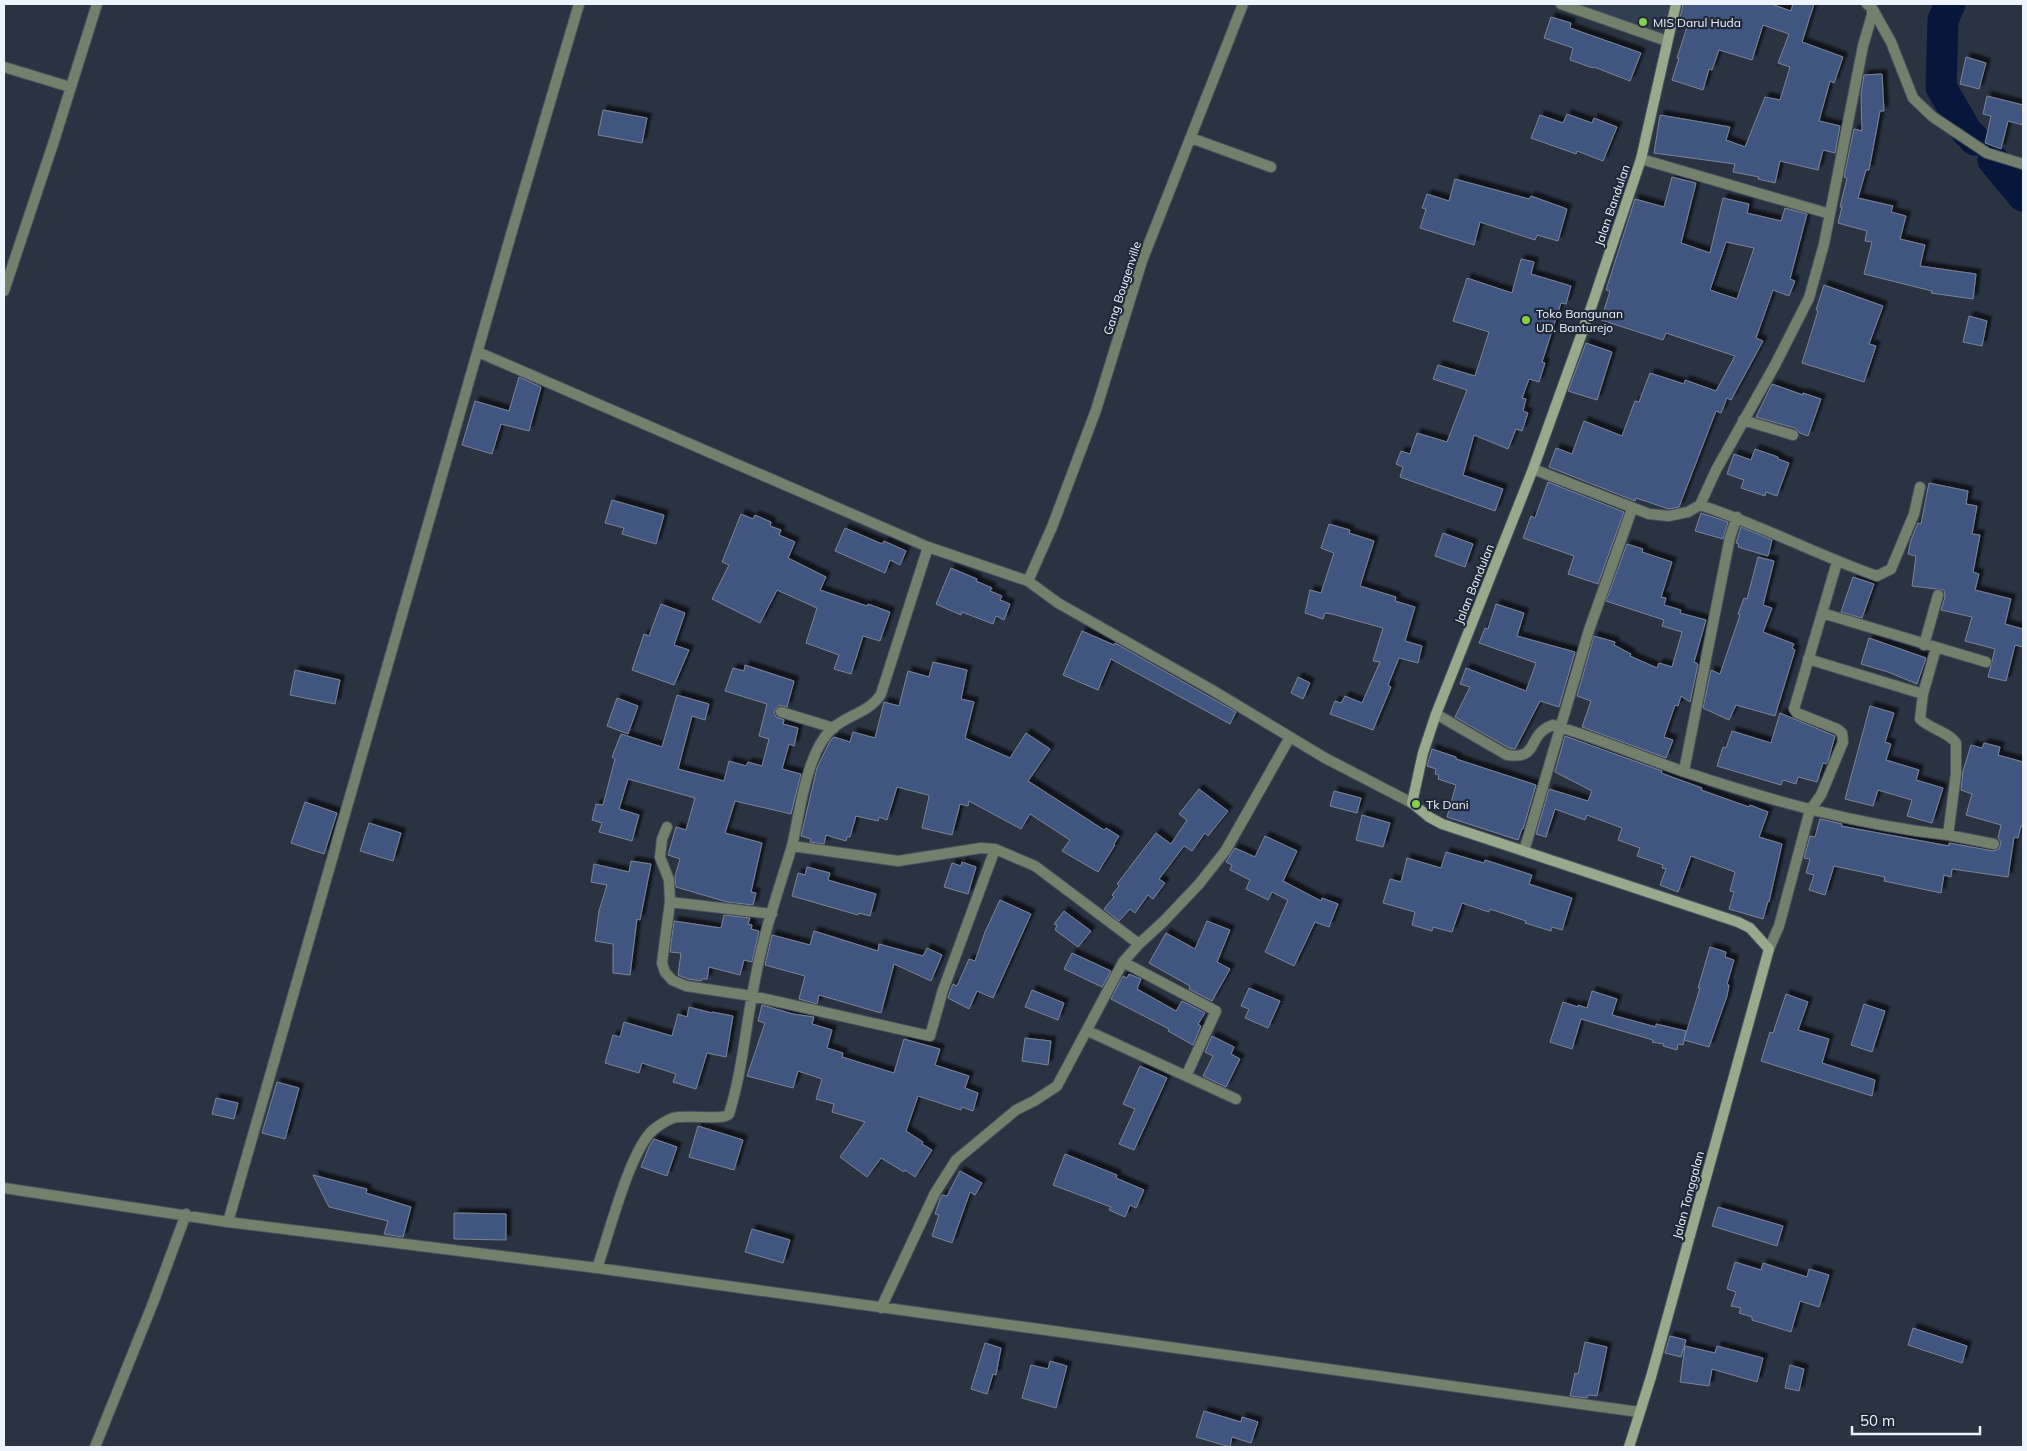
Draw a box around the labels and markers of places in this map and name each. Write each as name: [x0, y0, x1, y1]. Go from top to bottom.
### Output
place label: MIS Darul Huda: [1653, 15, 1741, 30]
marker: MIS Darul Huda: [1637, 16, 1649, 28]
place label: Toko Bangunan UD. Banturejo: [1536, 306, 1623, 335]
marker: Toko Bangunan UD. Banturejo: [1520, 314, 1532, 326]
place label: Tk Dani: [1426, 797, 1469, 812]
marker: Tk Dani: [1410, 798, 1422, 810]

